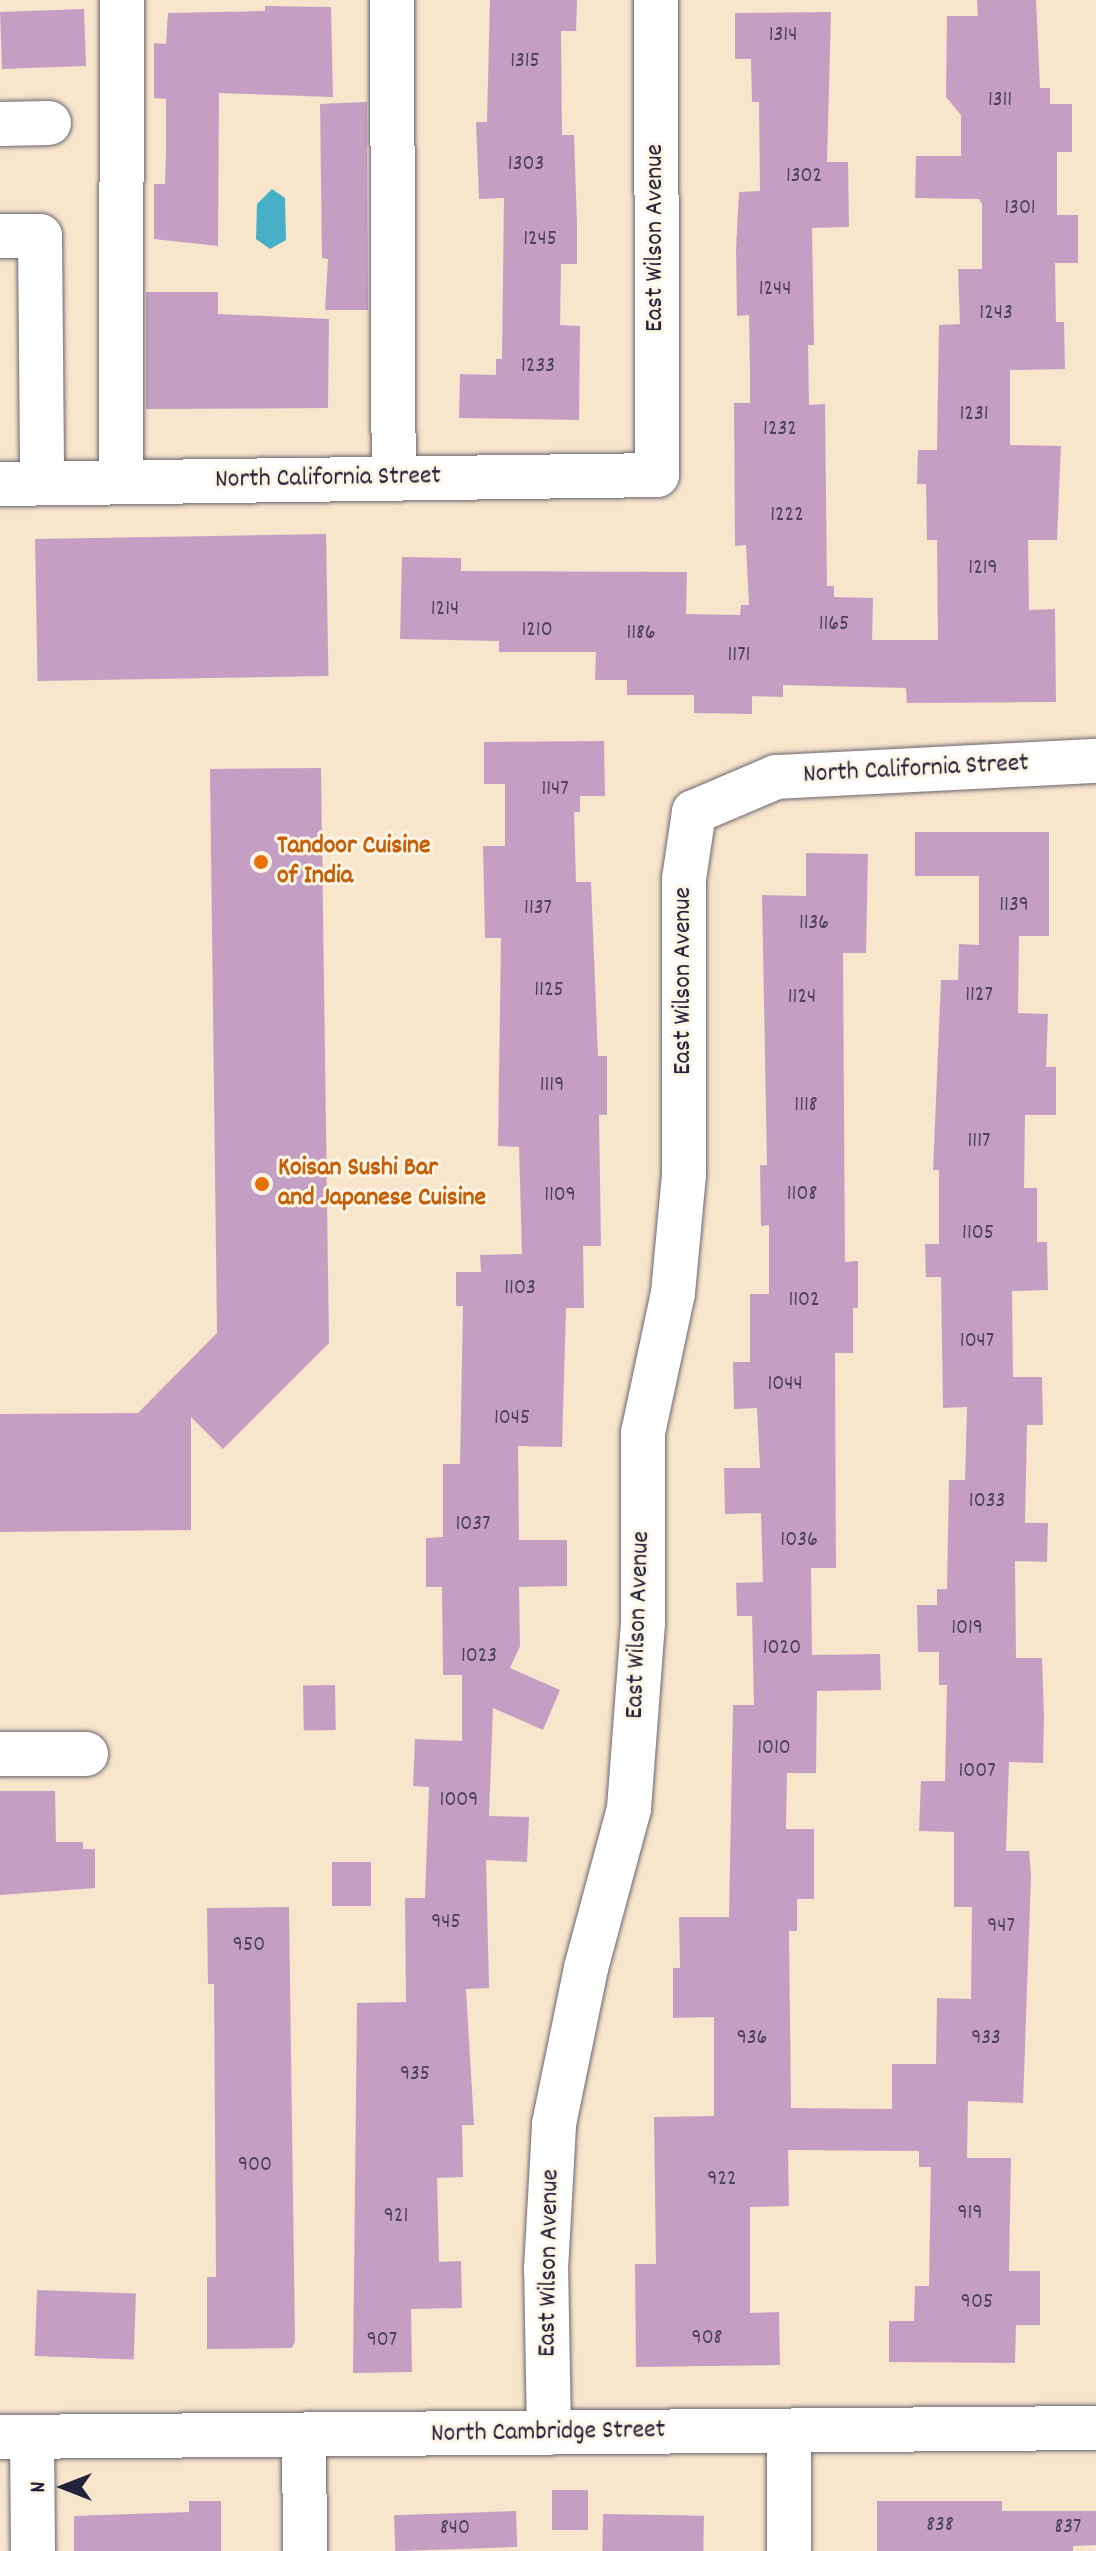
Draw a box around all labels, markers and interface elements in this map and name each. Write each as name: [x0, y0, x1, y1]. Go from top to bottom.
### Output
house number: 1314: [769, 23, 797, 49]
house number: 1315: [510, 49, 540, 75]
house number: 1311: [988, 88, 1012, 114]
street label: East Wilson Avenue: [640, 144, 672, 332]
house number: 1303: [508, 152, 544, 178]
house number: 1302: [786, 164, 822, 190]
house number: 1301: [1004, 196, 1036, 222]
house number: 1245: [523, 227, 557, 253]
house number: 1244: [759, 277, 791, 303]
house number: 1243: [979, 301, 1013, 327]
house number: 1233: [521, 354, 555, 380]
house number: 1231: [959, 402, 989, 428]
house number: 1232: [763, 417, 797, 443]
street label: North California Street: [215, 461, 441, 497]
house number: 1222: [770, 503, 804, 529]
house number: 1219: [968, 556, 998, 582]
house number: 1214: [431, 597, 459, 623]
house number: 1165: [819, 612, 849, 638]
house number: 1210: [521, 618, 553, 644]
house number: 1186: [626, 621, 656, 647]
house number: 1171: [728, 643, 750, 669]
street label: North California Street: [802, 749, 1030, 791]
house number: 1147: [541, 777, 569, 803]
place label: Tandoor Cuisine of India: [277, 831, 431, 892]
marker: Tandoor Cuisine of India: [252, 853, 270, 871]
street label: East Wilson Avenue: [668, 887, 700, 1075]
house number: 1139: [999, 893, 1029, 919]
house number: 1137: [524, 896, 552, 922]
house number: 1136: [799, 911, 829, 937]
house number: 1125: [534, 978, 564, 1004]
house number: 1127: [965, 983, 993, 1009]
house number: 1124: [788, 985, 816, 1011]
house number: 1119: [540, 1073, 564, 1099]
house number: 1118: [794, 1093, 818, 1119]
house number: 1117: [968, 1129, 990, 1155]
place label: Koisan Sushi Bar and Japanese Cuisine: [278, 1153, 486, 1214]
marker: Koisan Sushi Bar and Japanese Cuisine: [253, 1175, 271, 1193]
house number: 1108: [787, 1182, 817, 1208]
house number: 1109: [544, 1183, 576, 1209]
house number: 1105: [962, 1221, 994, 1247]
house number: 1103: [504, 1276, 536, 1302]
house number: 1102: [788, 1288, 820, 1314]
house number: 1047: [960, 1329, 994, 1355]
house number: 1044: [767, 1372, 803, 1398]
house number: 1045: [494, 1406, 530, 1432]
house number: 1033: [969, 1489, 1005, 1515]
house number: 1037: [455, 1512, 491, 1538]
house number: 1036: [780, 1528, 818, 1554]
street label: East Wilson Avenue: [620, 1531, 658, 1719]
house number: 1019: [951, 1616, 983, 1642]
house number: 1020: [763, 1636, 801, 1662]
house number: 1023: [461, 1644, 497, 1670]
house number: 1010: [757, 1736, 791, 1762]
house number: 1007: [958, 1759, 996, 1785]
house number: 1009: [440, 1788, 478, 1814]
house number: 945: [431, 1910, 461, 1936]
house number: 947: [987, 1914, 1015, 1940]
house number: 950: [233, 1933, 265, 1959]
house number: 936: [737, 2026, 767, 2052]
house number: 933: [971, 2026, 1001, 2052]
house number: 935: [400, 2062, 430, 2088]
house number: 900: [238, 2153, 272, 2179]
house number: 922: [707, 2167, 737, 2193]
street label: East Wilson Avenue: [533, 2169, 567, 2357]
house number: 919: [958, 2201, 982, 2227]
house number: 921: [384, 2204, 408, 2230]
house number: 905: [961, 2290, 993, 2316]
house number: 908: [692, 2326, 722, 2352]
house number: 907: [367, 2328, 397, 2354]
street label: North Cambridge Street: [431, 2415, 665, 2451]
north arrow: [24, 2447, 104, 2527]
text: N: [24, 2482, 55, 2492]
house number: 838: [926, 2513, 954, 2539]
house number: 837: [1054, 2515, 1082, 2541]
house number: 840: [440, 2516, 470, 2542]

